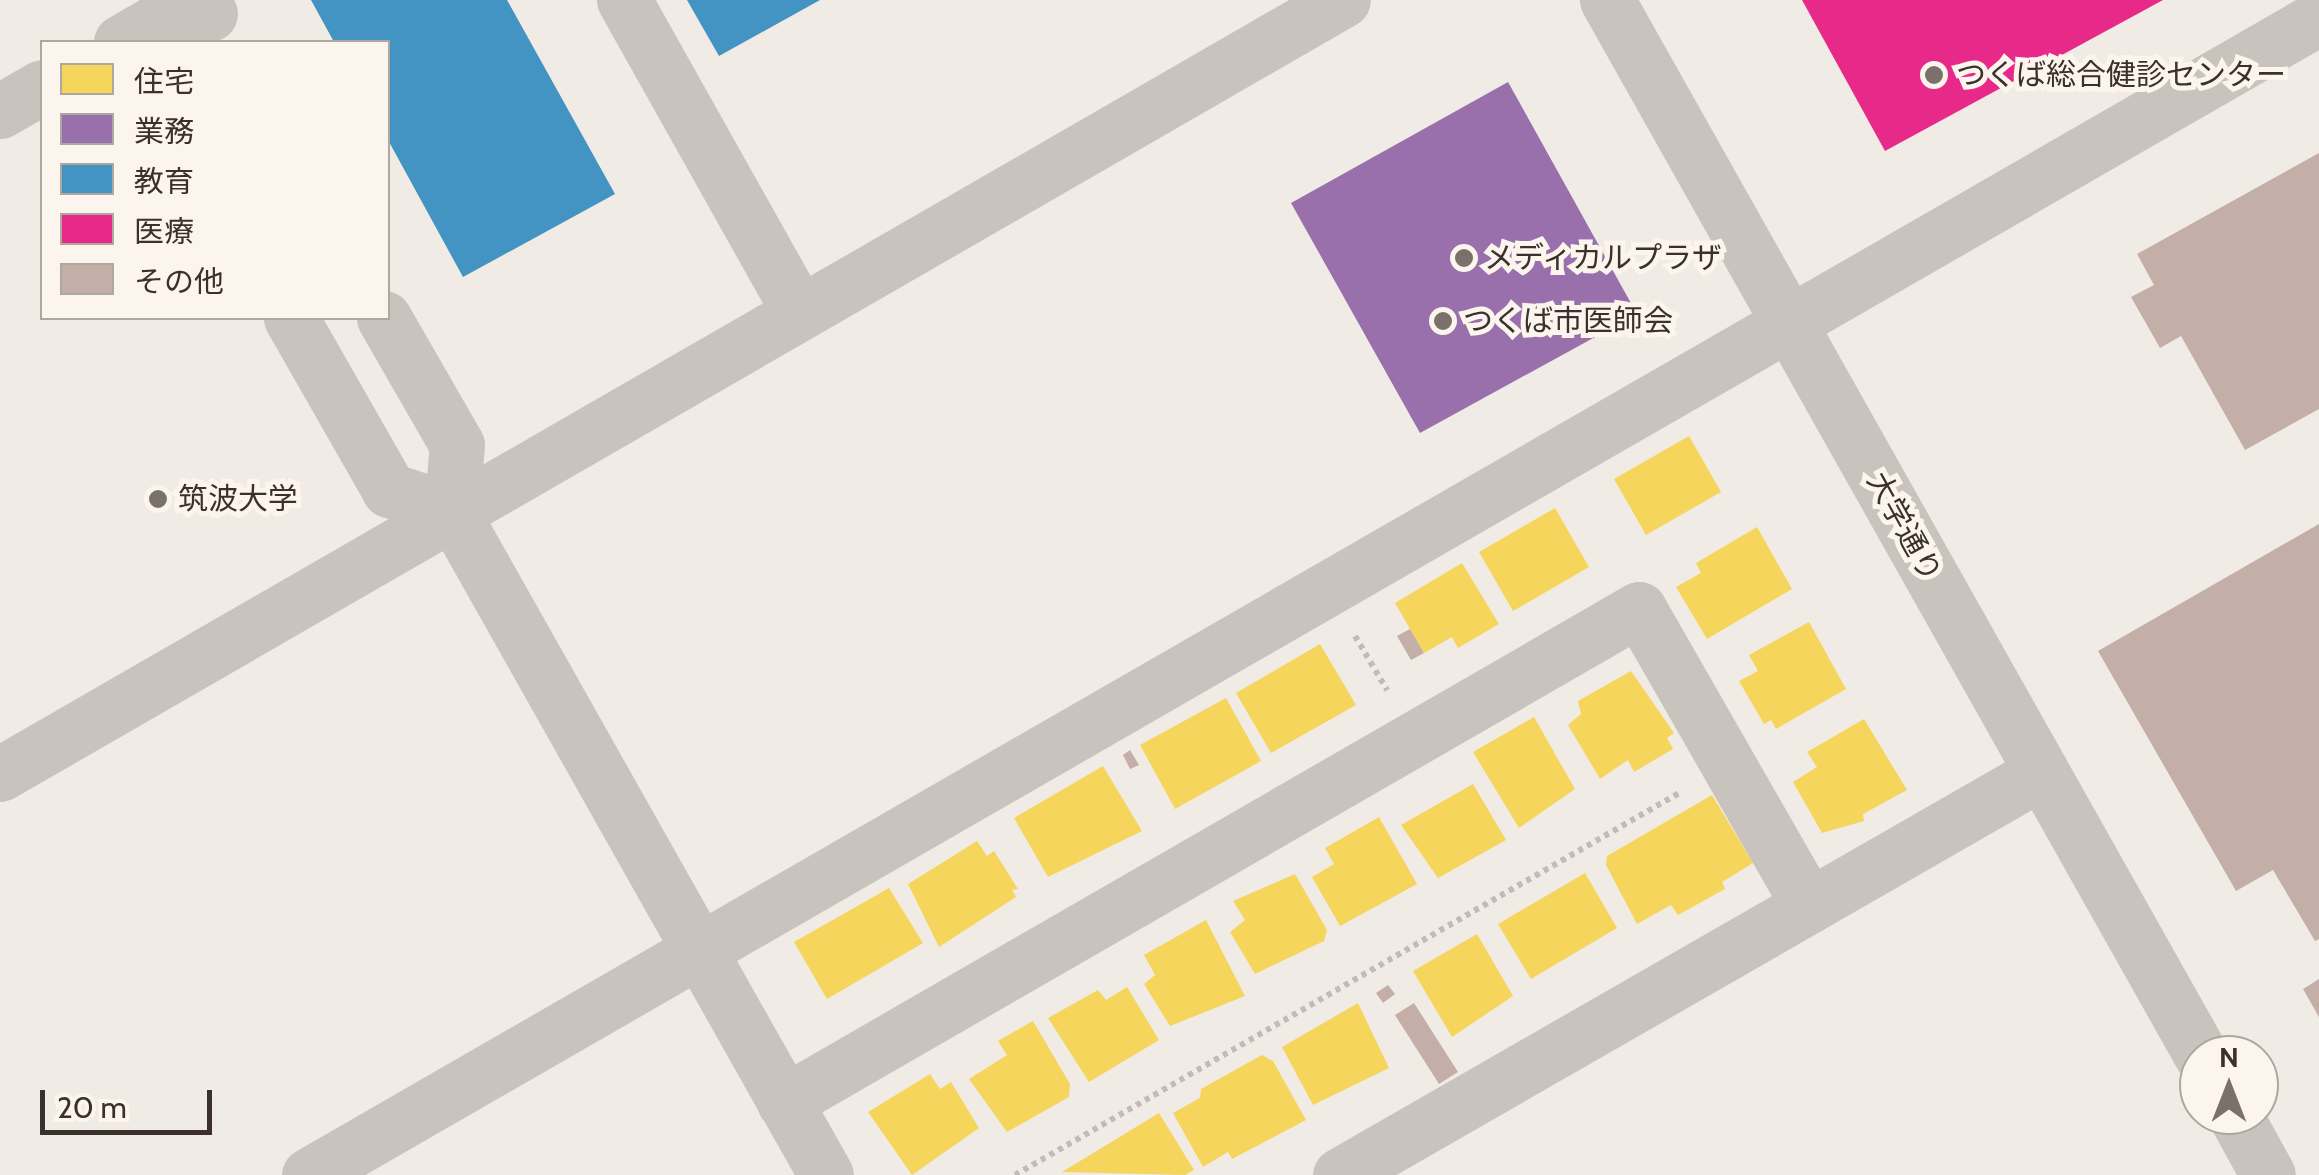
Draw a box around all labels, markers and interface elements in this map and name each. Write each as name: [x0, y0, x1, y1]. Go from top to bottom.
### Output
legend: [40, 40, 390, 320]
place label: つくば総合健診センター: [1956, 57, 2286, 93]
marker: つくば総合健診センター: [1921, 62, 1947, 88]
text: 住宅: [134, 63, 194, 100]
text: 業務: [134, 113, 194, 150]
text: 教育: [134, 163, 194, 200]
text: 医療: [134, 213, 194, 250]
place label: メディカルプラザ: [1484, 240, 1724, 276]
marker: メディカルプラザ: [1453, 247, 1475, 269]
text: その他: [134, 263, 224, 300]
place label: つくば市医師会: [1463, 303, 1673, 339]
marker: つくば市医師会: [1432, 310, 1454, 332]
street label: 大学通り: [1859, 466, 1949, 588]
place label: 筑波大学: [178, 481, 298, 517]
marker: 筑波大学: [147, 488, 169, 510]
north arrow: [2179, 1035, 2279, 1135]
text: N: [2219, 1040, 2239, 1074]
scale bar: [45, 1070, 218, 1132]
text: 20 m: [57, 1089, 127, 1126]

